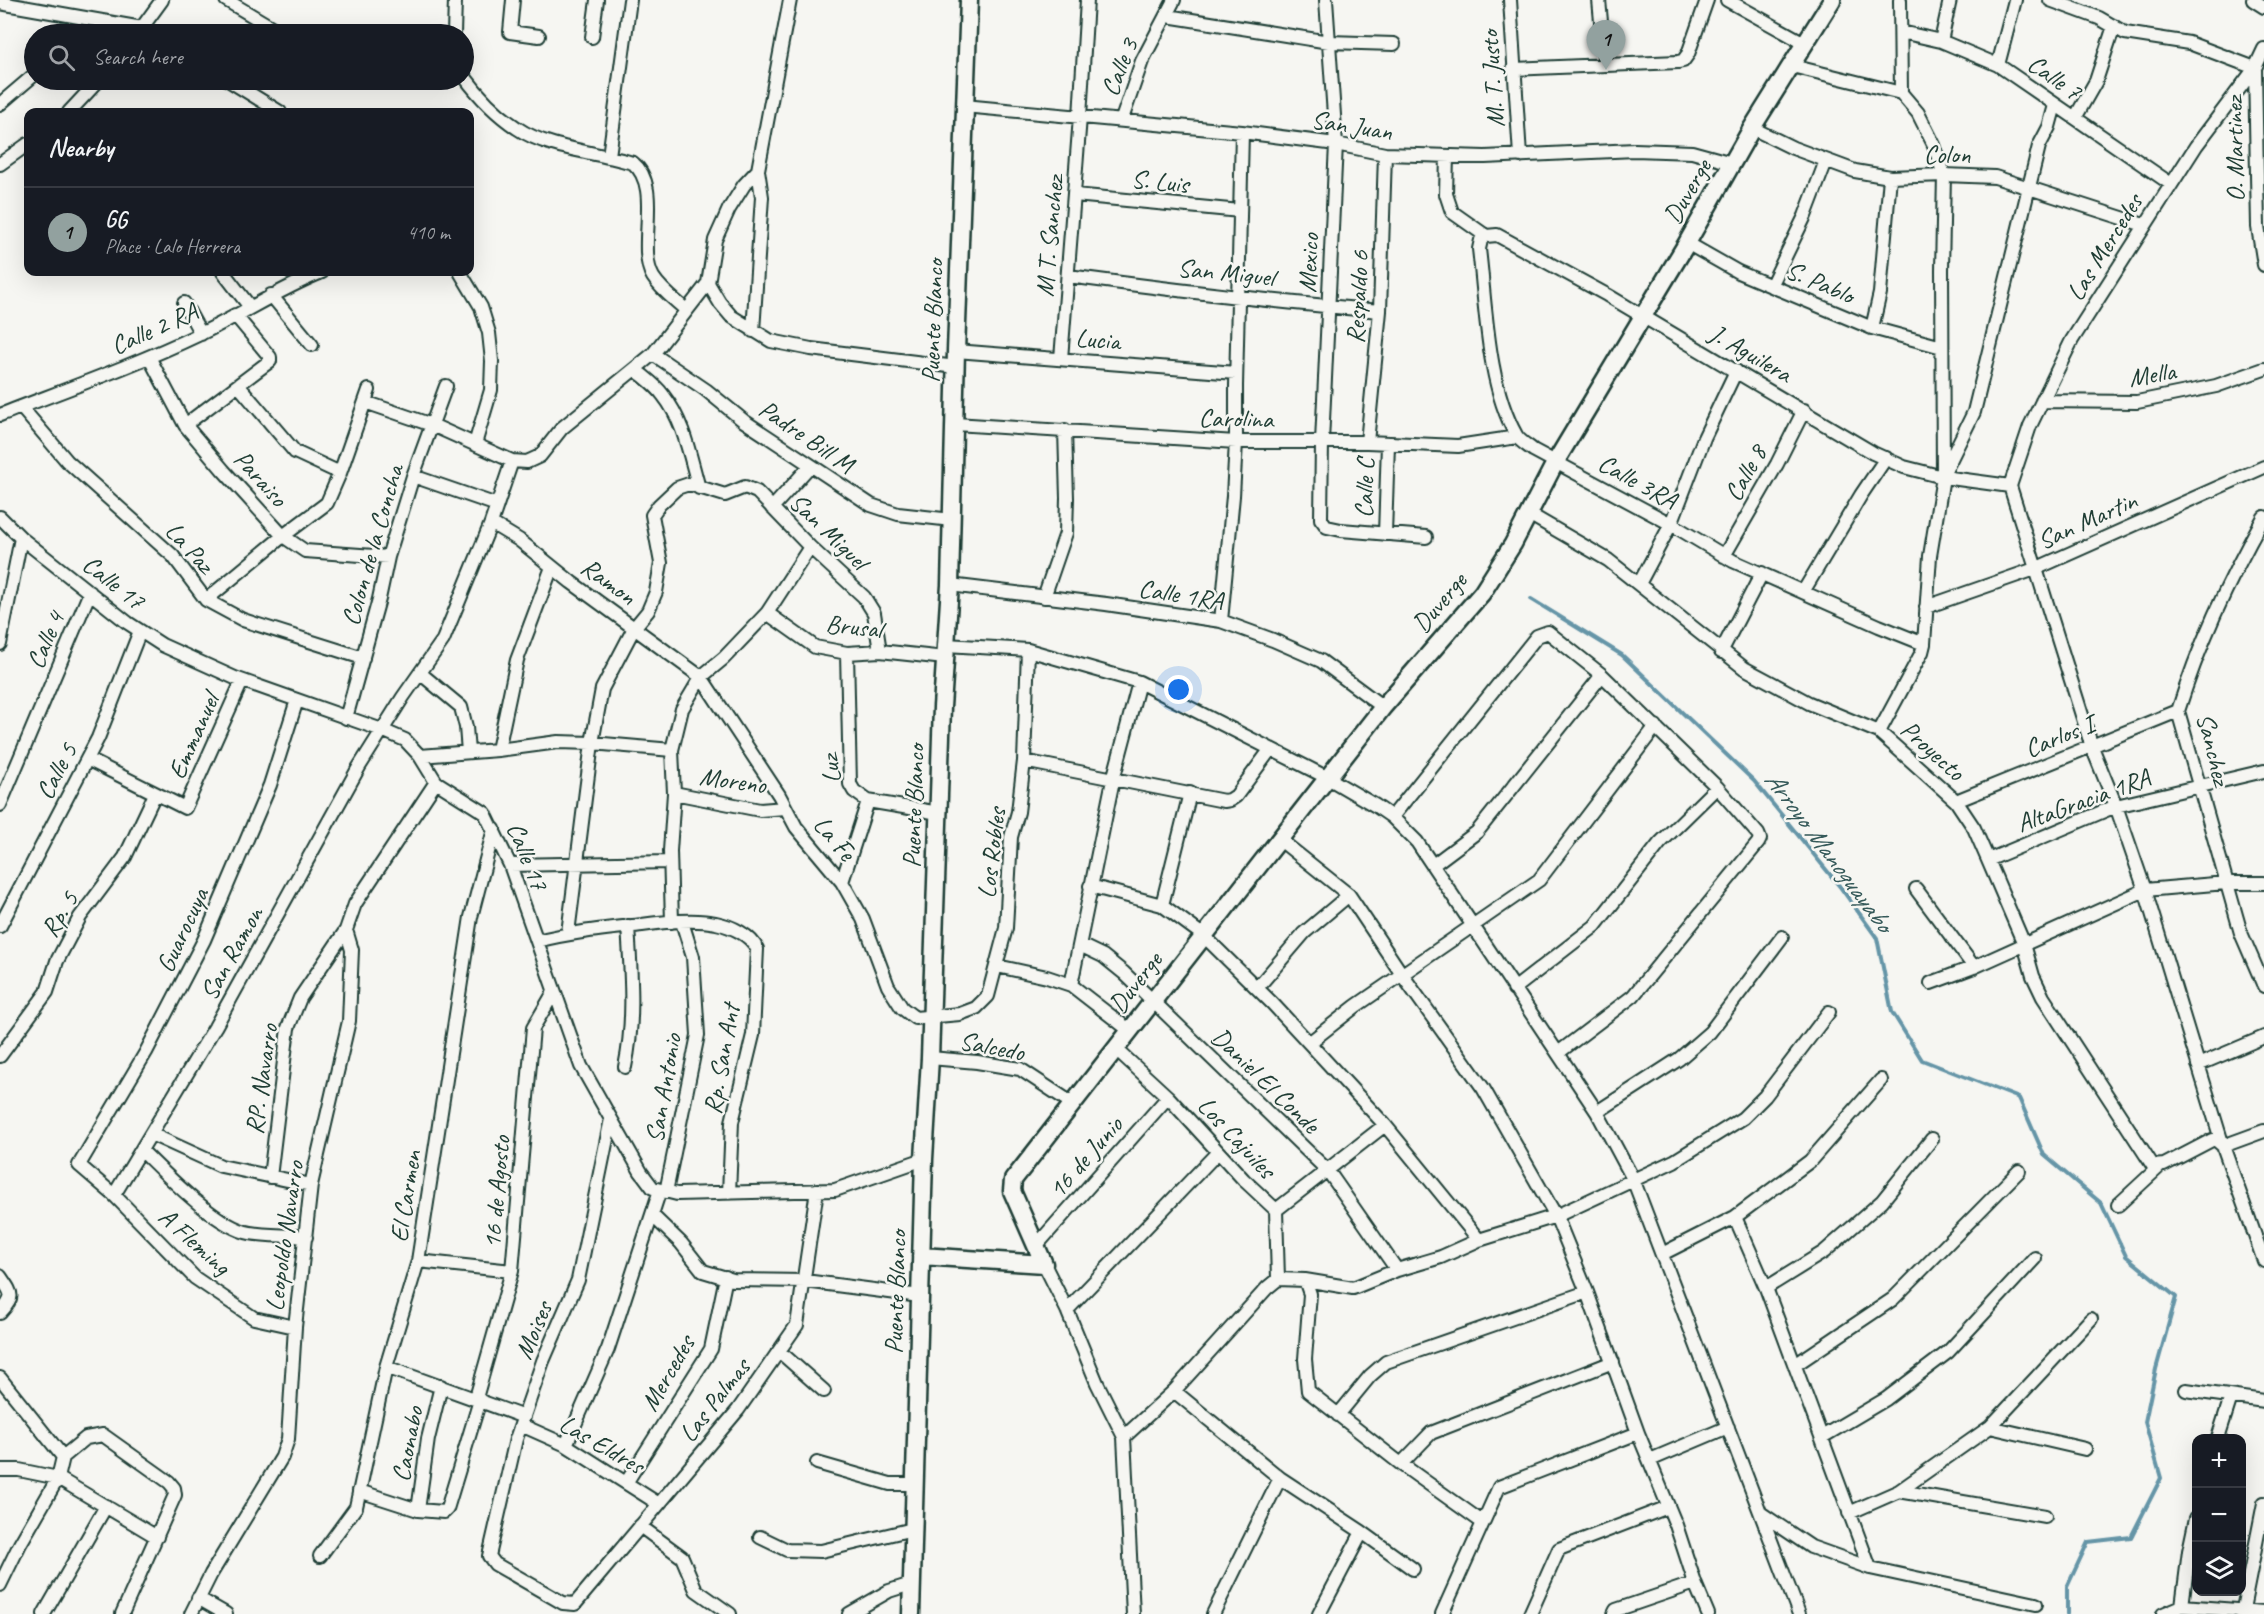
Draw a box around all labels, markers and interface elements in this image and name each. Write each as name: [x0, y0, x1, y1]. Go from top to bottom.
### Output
pin: 1: [1586, 20, 1626, 70]
search box: [24, 24, 474, 90]
street label: M. T. Justo: [1472, 27, 1512, 129]
street label: Calle 3: [1093, 32, 1147, 101]
icon: search: [45, 41, 78, 74]
text: Search here: [93, 43, 183, 71]
street label: Calle 7: [2021, 47, 2089, 109]
street label: O. Martinez: [2217, 93, 2252, 202]
street label: San Juan: [1309, 103, 1395, 148]
text: Nearby: [48, 131, 113, 164]
street label: Colon: [1924, 138, 1971, 171]
street label: Duverge: [1656, 152, 1720, 229]
street label: S. Luis: [1130, 162, 1192, 201]
street label: M T. Sanchez: [1028, 171, 1071, 298]
street label: Las Mercedes: [2059, 186, 2151, 307]
text: GG: [105, 206, 127, 234]
text: 1: [63, 220, 72, 245]
text: 410 m: [407, 220, 450, 245]
street label: Mexico: [1290, 231, 1327, 293]
text: Place · Lalo Herrera: [105, 234, 240, 259]
street label: Respaldo 6: [1339, 248, 1376, 344]
street label: San Miguel: [1176, 251, 1280, 294]
street label: S. Pablo: [1781, 253, 1862, 313]
street label: Puente Blanco: [914, 256, 951, 383]
street label: Calle 2 RA: [106, 294, 204, 362]
street label: J. Aguilera: [1702, 316, 1799, 391]
street label: Lucia: [1074, 321, 1124, 358]
street label: Mella: [2126, 354, 2179, 394]
street label: Padre Bill M: [752, 392, 862, 481]
street label: Carolina: [1198, 401, 1275, 436]
street label: Calle 8: [1717, 437, 1775, 507]
street label: Paraiso: [227, 443, 296, 515]
street label: Calle 3RA: [1592, 446, 1685, 517]
street label: Calle C: [1347, 454, 1382, 518]
street label: Colon de la Concha: [334, 459, 412, 629]
street label: San Martin: [2032, 483, 2143, 557]
street label: San Miguel: [782, 486, 878, 580]
street label: La Paz: [158, 515, 223, 582]
street label: Calle 17: [76, 548, 153, 618]
street label: Ramon: [575, 550, 643, 613]
street label: Duverge: [1405, 564, 1475, 639]
street label: Calle 1RA: [1136, 572, 1228, 618]
street label: Calle 4: [19, 605, 73, 674]
street label: Brusal: [824, 607, 888, 646]
your location: [1164, 675, 1193, 704]
street label: Emmanuel: [160, 684, 229, 784]
street label: Carlos I: [2020, 706, 2104, 765]
street label: Sanchez: [2189, 710, 2239, 791]
street label: Proyecto: [1894, 713, 1973, 789]
street label: Calle 5: [28, 736, 85, 805]
street label: Puente Blanco: [895, 741, 932, 868]
street label: Luz: [812, 750, 849, 785]
street label: Moreno: [698, 760, 770, 802]
street label: AltaGracia 1RA: [2012, 760, 2156, 840]
water label: Arroyo Manoguayabo: [1757, 764, 1903, 942]
street label: Los Robles: [970, 804, 1014, 900]
street label: La Fe: [806, 809, 864, 869]
street label: Calle 17: [499, 817, 557, 896]
street label: Guarocuya: [149, 881, 217, 978]
street label: Rp. 5: [33, 884, 86, 943]
street label: San Ramon: [192, 900, 271, 1006]
street label: Duverge: [1101, 944, 1171, 1020]
street label: Rp. San Ant: [696, 998, 748, 1117]
street label: RP. Navarro: [237, 1020, 286, 1136]
street label: Daniel El Conde: [1204, 1020, 1328, 1141]
street label: Salcedo: [957, 1024, 1029, 1069]
street label: San Antonio: [638, 1029, 690, 1145]
street label: Los Cajuiles: [1191, 1090, 1284, 1187]
street label: 16 de Junio: [1041, 1108, 1131, 1205]
street label: 16 de Agosto: [475, 1133, 518, 1250]
street label: El Carmen: [382, 1147, 429, 1244]
street label: Leopoldo Navarro: [258, 1157, 312, 1313]
street label: A Fleming: [152, 1200, 239, 1284]
street label: Puente Blanco: [877, 1227, 914, 1354]
street label: Moises: [507, 1295, 561, 1364]
street label: Mercedes: [633, 1328, 703, 1417]
street label: Las Palmas: [671, 1350, 759, 1449]
street label: Caonabo: [384, 1402, 431, 1484]
street label: Las Eldres: [553, 1407, 652, 1483]
map controls: [2192, 1434, 2246, 1596]
button: +: [2192, 1434, 2246, 1488]
button: −: [2192, 1488, 2246, 1542]
button: layers: [2192, 1542, 2246, 1596]

